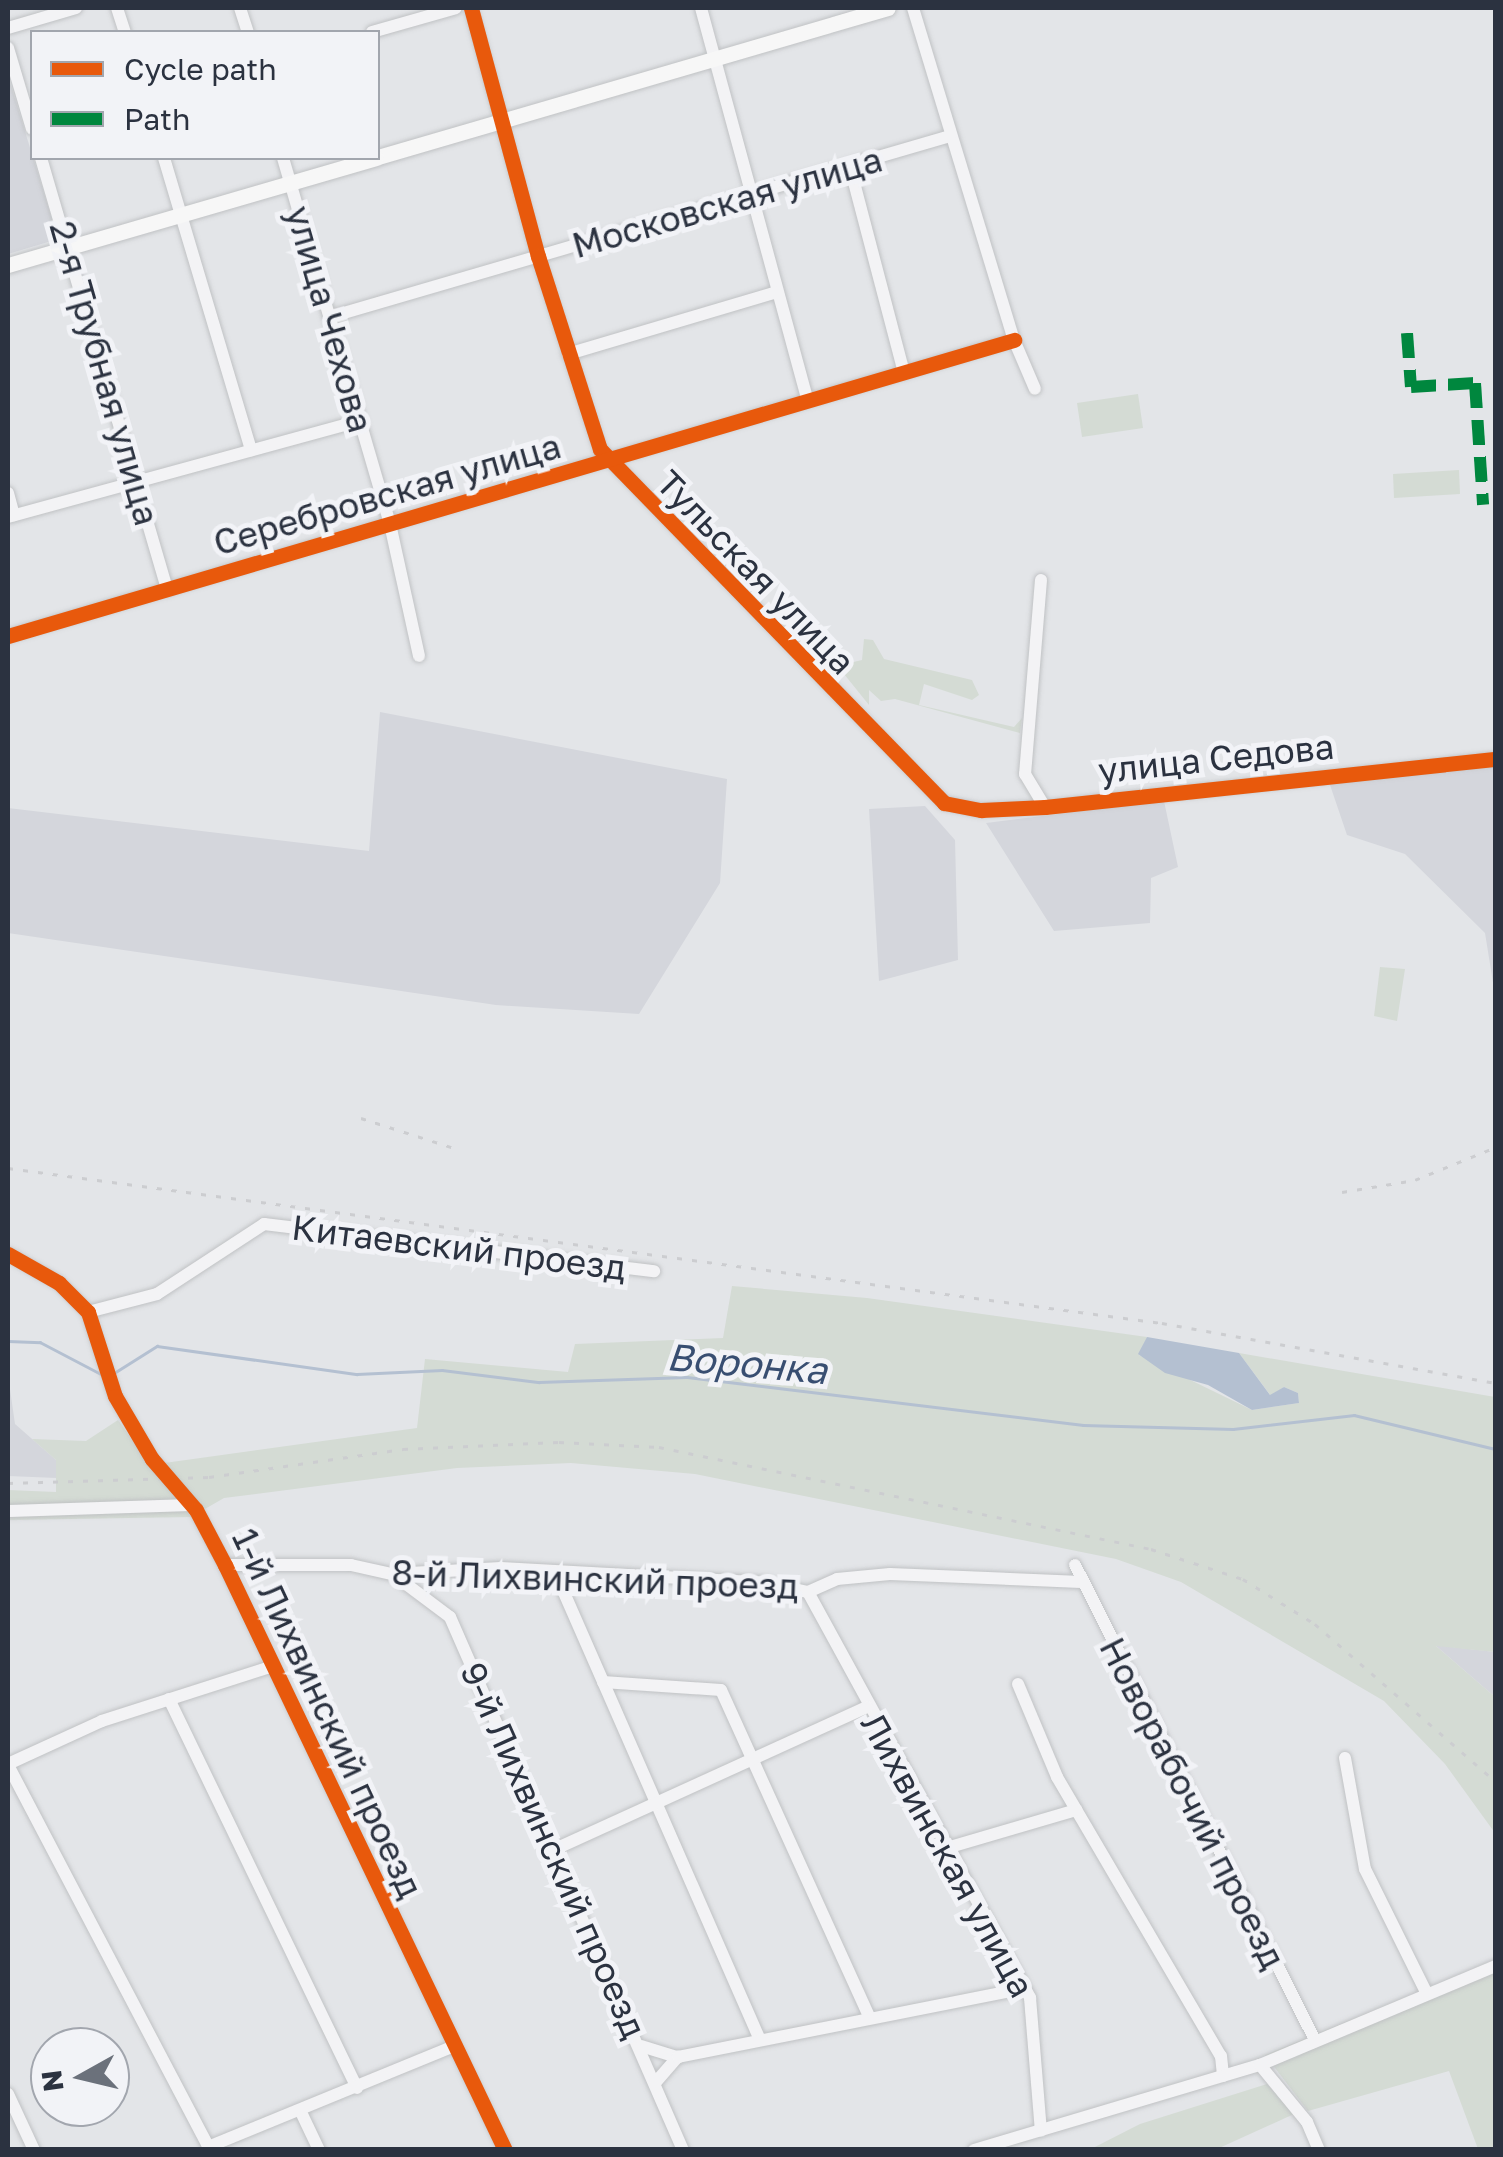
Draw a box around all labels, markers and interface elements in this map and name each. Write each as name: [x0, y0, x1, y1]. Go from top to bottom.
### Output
legend: [30, 30, 380, 160]
text: Cycle path: [124, 51, 277, 87]
text: Path: [124, 101, 190, 137]
street label: Московская улица: [567, 138, 887, 266]
street label: улица Чехова: [278, 201, 382, 437]
street label: 2-я Трубная улица: [41, 216, 169, 530]
street label: Серебровская улица: [209, 424, 565, 564]
street label: Тульская улица: [648, 461, 864, 683]
street label: улица Седова: [1096, 725, 1336, 791]
street label: Китаевский проезд: [290, 1206, 628, 1288]
water label: Воронка: [665, 1333, 829, 1393]
street label: 1-й Лихвинский проезд: [224, 1522, 432, 1904]
street label: 8-й Лихвинский проезд: [391, 1551, 799, 1607]
street label: Новорабочий проезд: [1091, 1631, 1295, 1975]
street label: 9-й Лихвинский проезд: [452, 1656, 656, 2044]
street label: Лихвинская улица: [853, 1706, 1043, 2004]
north arrow: [30, 2027, 130, 2127]
text: N: [34, 2068, 70, 2094]

